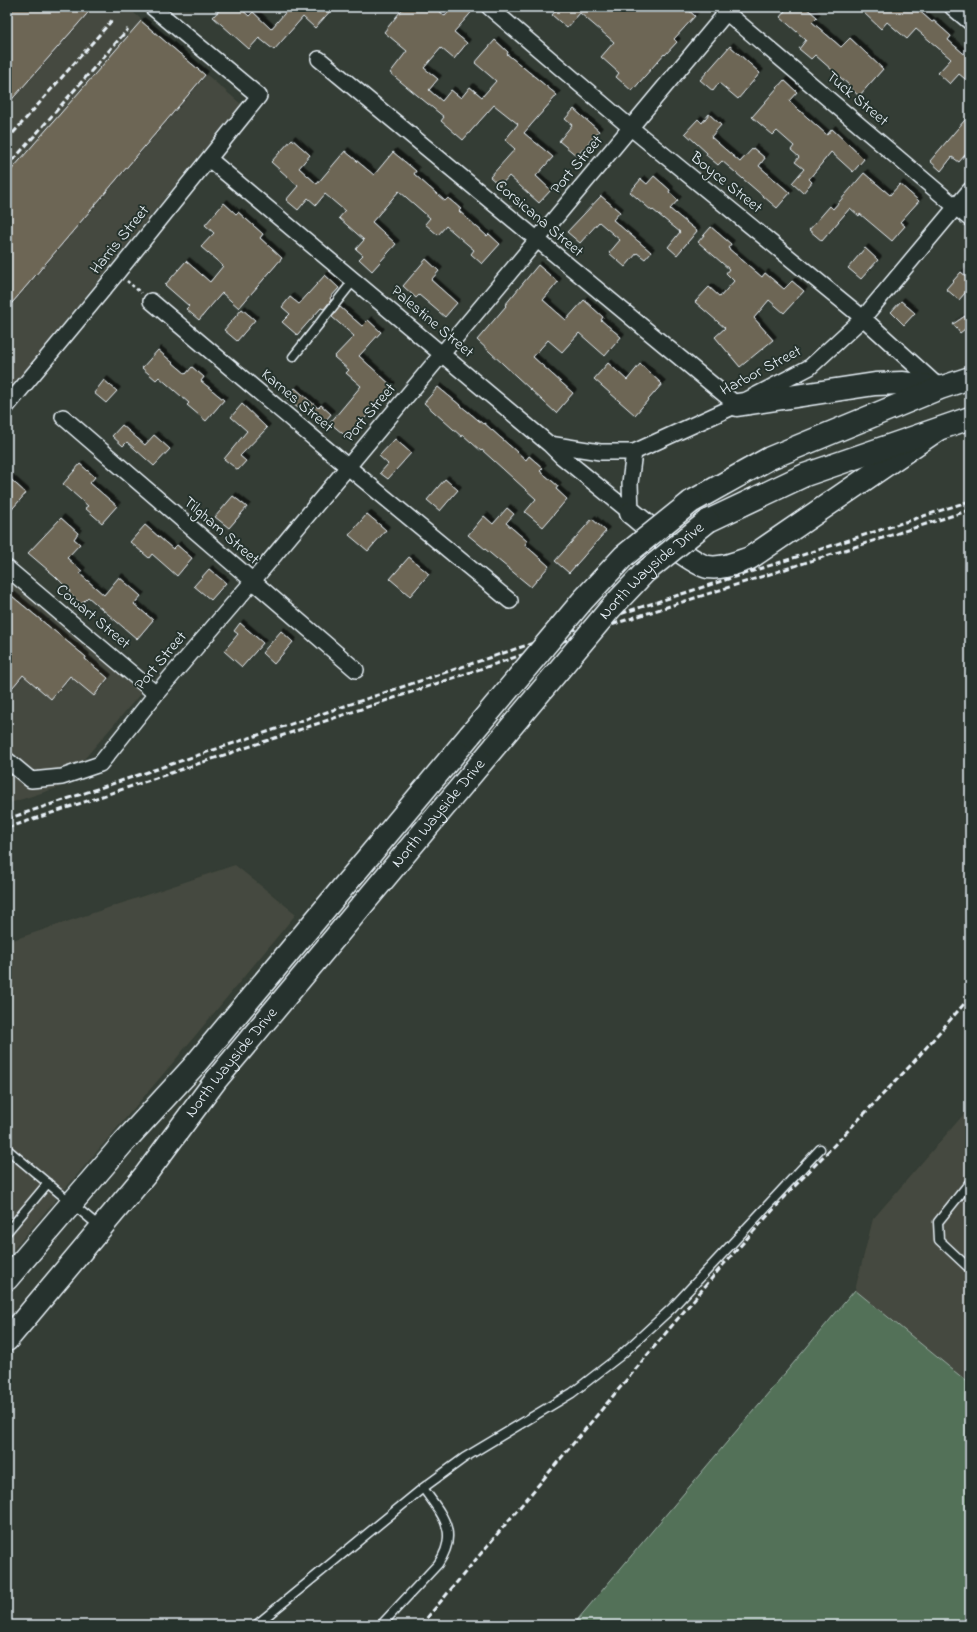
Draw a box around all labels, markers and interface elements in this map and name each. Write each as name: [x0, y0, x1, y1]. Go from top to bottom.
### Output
street label: Tuck Street: [820, 65, 894, 133]
street label: Port Street: [545, 130, 610, 200]
street label: Boyce Street: [684, 146, 768, 220]
street label: Corsicana Street: [489, 175, 589, 264]
street label: Harris Street: [84, 200, 156, 280]
street label: Palestine Street: [385, 280, 479, 365]
street label: Harbor Street: [716, 339, 806, 402]
street label: Karnes Street: [255, 363, 339, 439]
street label: Port Street: [338, 378, 403, 448]
street label: Tilgham Street: [178, 491, 265, 571]
street label: North Wayside Drive: [594, 516, 710, 625]
street label: Cowart Street: [50, 579, 136, 656]
street label: Port Street: [129, 626, 194, 696]
street label: North Wayside Drive: [386, 753, 492, 873]
street label: North Wayside Drive: [180, 1002, 284, 1123]

